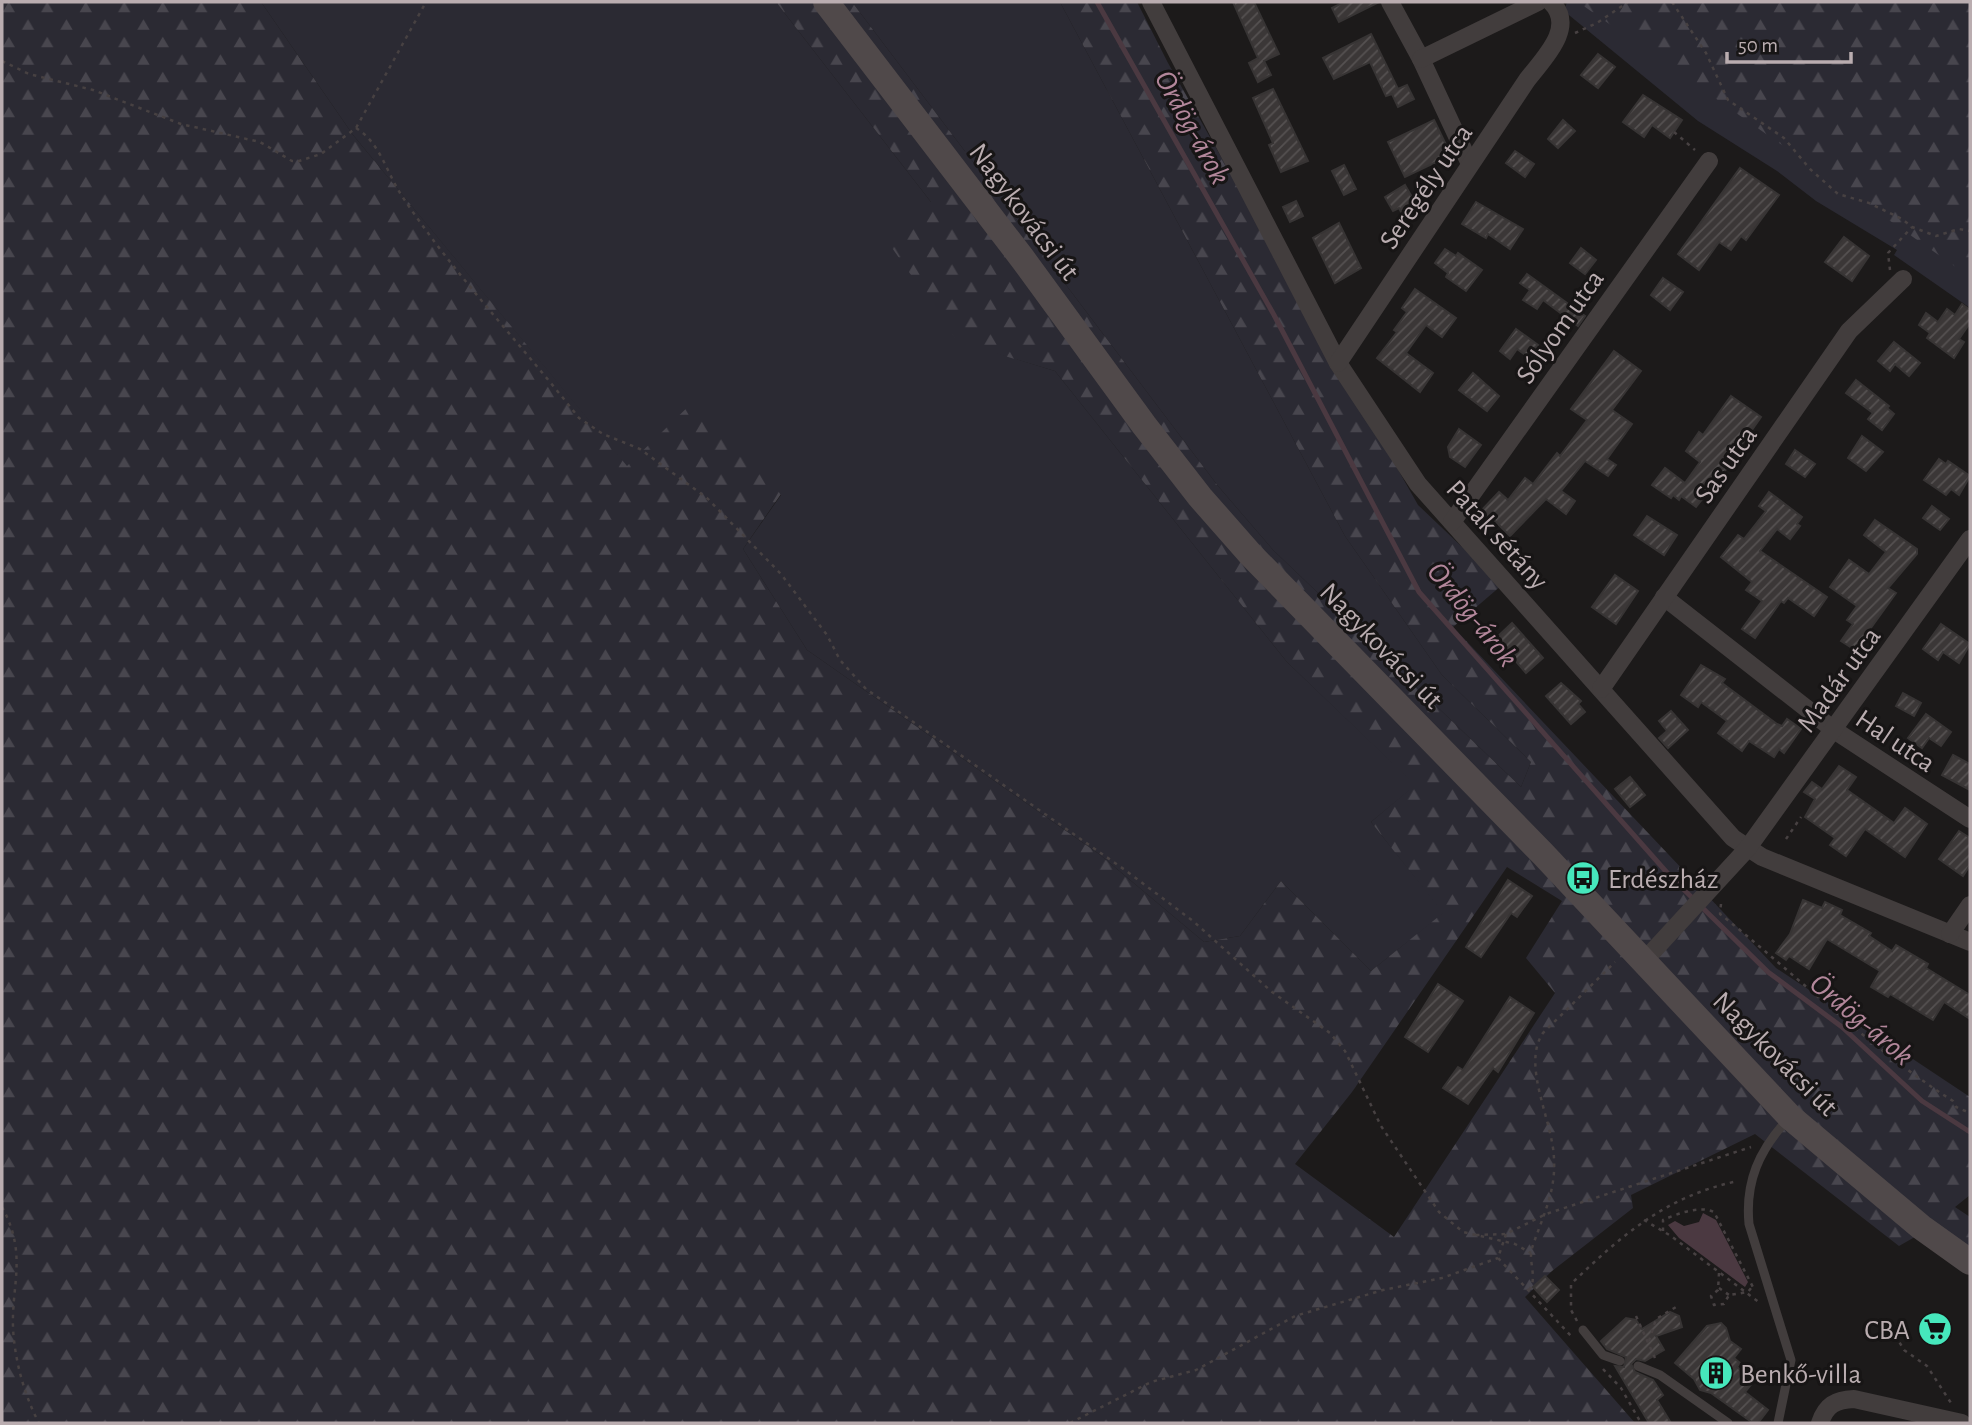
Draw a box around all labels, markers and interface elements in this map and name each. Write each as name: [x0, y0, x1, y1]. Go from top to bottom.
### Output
scale bar: [1727, 21, 1851, 65]
text: 50 m: [1738, 35, 1778, 56]
water label: Ördög-árok: [1149, 65, 1237, 190]
street label: Seregély utca: [1375, 120, 1478, 254]
street label: Nagykovácsi út: [963, 139, 1084, 286]
street label: Sólyom utca: [1511, 265, 1610, 389]
street label: Sas utca: [1690, 422, 1763, 509]
street label: Patak sétány: [1440, 475, 1553, 596]
water label: Ördög-árok: [1421, 556, 1524, 673]
street label: Nagykovácsi út: [1314, 578, 1447, 715]
street label: Madár utca: [1792, 623, 1887, 738]
street label: Hal utca: [1850, 705, 1940, 778]
bus stop icon: Erdészház: [1564, 859, 1602, 897]
place label: Erdészház: [1608, 866, 1719, 894]
water label: Ördög-árok: [1804, 967, 1920, 1072]
street label: Nagykovácsi út: [1707, 987, 1842, 1122]
supermarket icon: CBA: [1916, 1310, 1954, 1348]
place label: CBA: [1864, 1317, 1910, 1345]
building icon: Benkő-villa: [1697, 1354, 1735, 1392]
place label: Benkő-villa: [1740, 1361, 1861, 1389]

